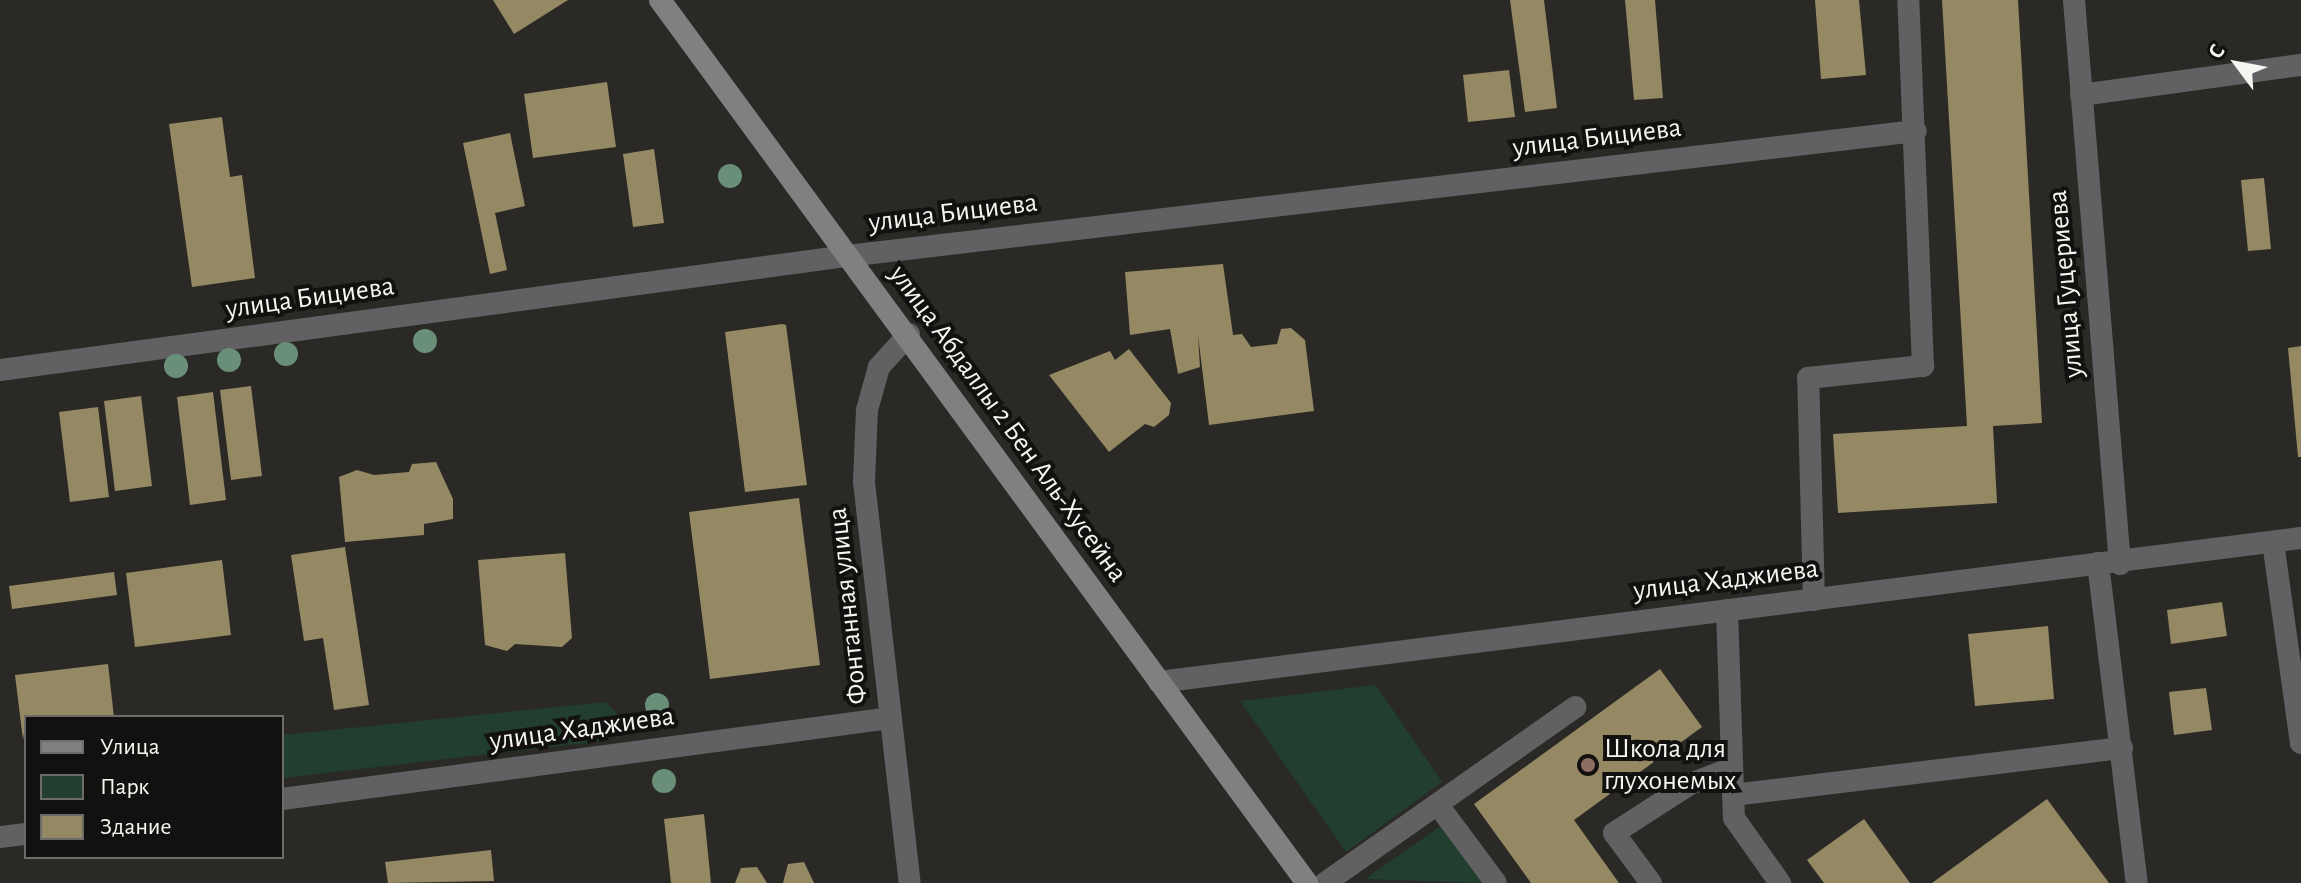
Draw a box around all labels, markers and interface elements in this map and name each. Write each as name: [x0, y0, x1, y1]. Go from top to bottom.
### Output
north arrow: [2197, 24, 2277, 104]
text: С: [2204, 40, 2229, 62]
street label: улица Бициева: [1511, 111, 1683, 165]
street label: улица Бициева: [867, 186, 1039, 240]
street label: улица Гуцериева: [2041, 189, 2091, 379]
street label: улица Абдаллы 2 Бен Аль-Хусейна: [882, 259, 1134, 589]
street label: улица Бициева: [224, 270, 396, 326]
street label: Фонтанная улица: [821, 506, 875, 706]
street label: улица Хаджиева: [1632, 552, 1820, 608]
street label: улица Хаджиева: [488, 699, 676, 759]
legend: [24, 715, 284, 859]
place label: Школа для глухонемых: [1604, 732, 1736, 798]
text: Улица: [100, 735, 160, 759]
marker: Школа для глухонемых: [1579, 756, 1597, 774]
text: Парк: [100, 775, 149, 799]
text: Здание: [100, 815, 171, 839]

